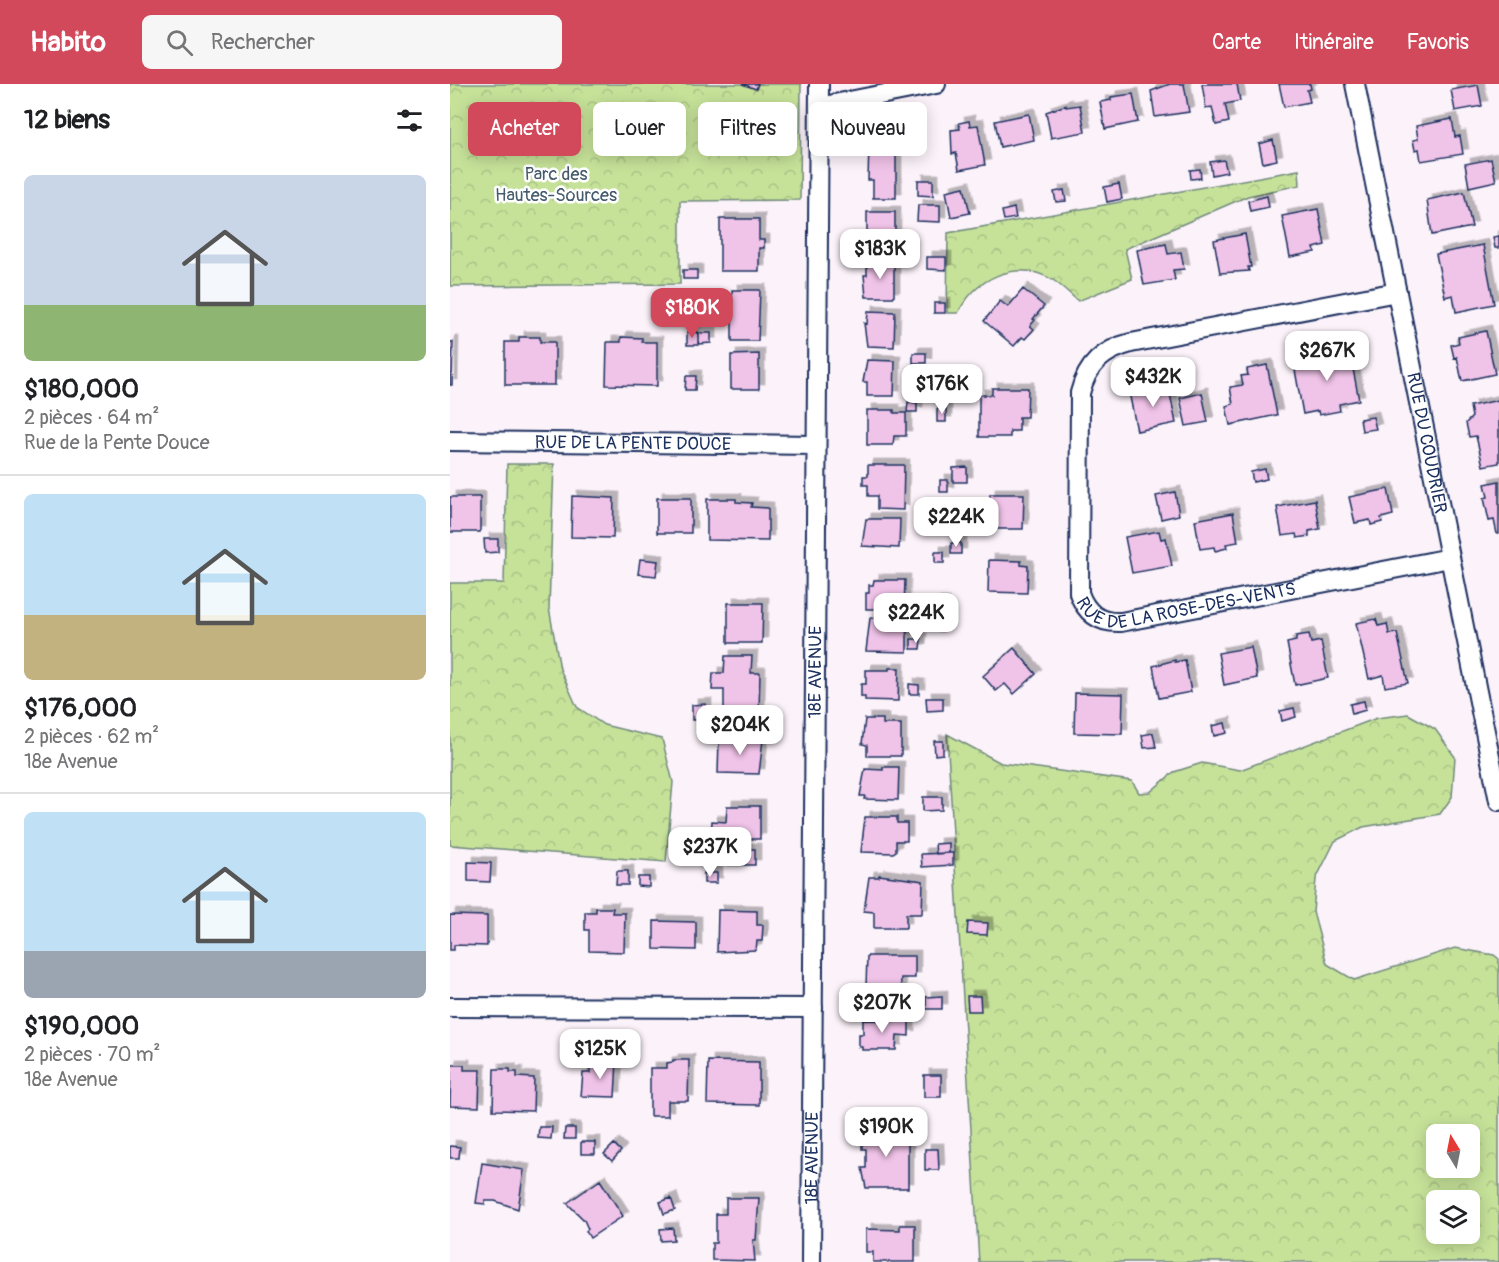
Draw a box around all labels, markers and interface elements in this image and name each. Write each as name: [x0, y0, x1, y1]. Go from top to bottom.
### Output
search box: [142, 15, 562, 69]
text: Habito: [30, 25, 106, 60]
icon: search: [163, 26, 196, 59]
text: Rechercher: [211, 28, 315, 56]
text: Carte: [1212, 29, 1261, 56]
text: Itinéraire: [1294, 29, 1374, 56]
text: Favoris: [1407, 29, 1469, 56]
chip: Acheter: [468, 102, 581, 156]
chip: Louer: [593, 102, 686, 156]
chip: Filtres: [698, 102, 797, 156]
chip: Nouveau: [809, 102, 927, 156]
text: 12 biens: [24, 104, 110, 136]
icon: filters: [393, 104, 426, 137]
park label: Parc des Hautes-Sources: [495, 163, 617, 207]
icon: home: [171, 214, 279, 322]
pin: $183K: [838, 229, 922, 280]
text: $183K: [854, 236, 906, 261]
pin: $180K: [650, 288, 734, 339]
text: $180K: [665, 295, 719, 320]
pin: $267K: [1285, 331, 1369, 382]
text: $267K: [1299, 338, 1355, 363]
pin: $432K: [1111, 357, 1195, 408]
pin: $176K: [900, 364, 984, 415]
text: $432K: [1125, 364, 1181, 389]
street label: RUE DU COUDRIER: [1402, 370, 1452, 515]
text: $176K: [916, 371, 968, 396]
text: $180,000: [24, 373, 139, 405]
text: 2 pièces · 64 m²: [24, 405, 159, 430]
text: Rue de la Pente Douce: [24, 430, 210, 455]
street label: RUE DE LA PENTE DOUCE: [535, 430, 731, 456]
pin: $224K: [914, 497, 998, 548]
text: $224K: [928, 504, 984, 529]
icon: home: [171, 533, 279, 641]
street label: RUE DE LA ROSE-DES-VENTS: [1077, 575, 1305, 601]
text: RUE DE LA ROSE-DES-VENTS: [1071, 577, 1298, 634]
pin: $224K: [874, 593, 958, 644]
text: $224K: [888, 600, 944, 625]
street label: 18E AVENUE: [803, 626, 827, 718]
text: $176,000: [24, 692, 137, 724]
pin: $204K: [698, 705, 782, 756]
text: $204K: [710, 712, 770, 737]
text: 2 pièces · 62 m²: [24, 724, 159, 749]
text: 18e Avenue: [24, 749, 118, 774]
pin: $237K: [668, 827, 752, 878]
text: $237K: [682, 834, 738, 859]
icon: home: [171, 851, 279, 959]
pin: $207K: [840, 983, 924, 1034]
text: $207K: [853, 990, 911, 1015]
text: $190,000: [24, 1010, 139, 1042]
pin: $125K: [558, 1029, 642, 1080]
text: $125K: [574, 1036, 626, 1061]
text: 2 pièces · 70 m²: [24, 1042, 160, 1067]
text: 18e Avenue: [24, 1067, 118, 1092]
pin: $190K: [844, 1107, 928, 1158]
street label: 18E AVENUE: [800, 1112, 824, 1204]
text: $190K: [859, 1114, 913, 1139]
north arrow: [1426, 1124, 1480, 1178]
map controls: [1426, 1124, 1480, 1244]
button: layers: [1426, 1190, 1480, 1244]

